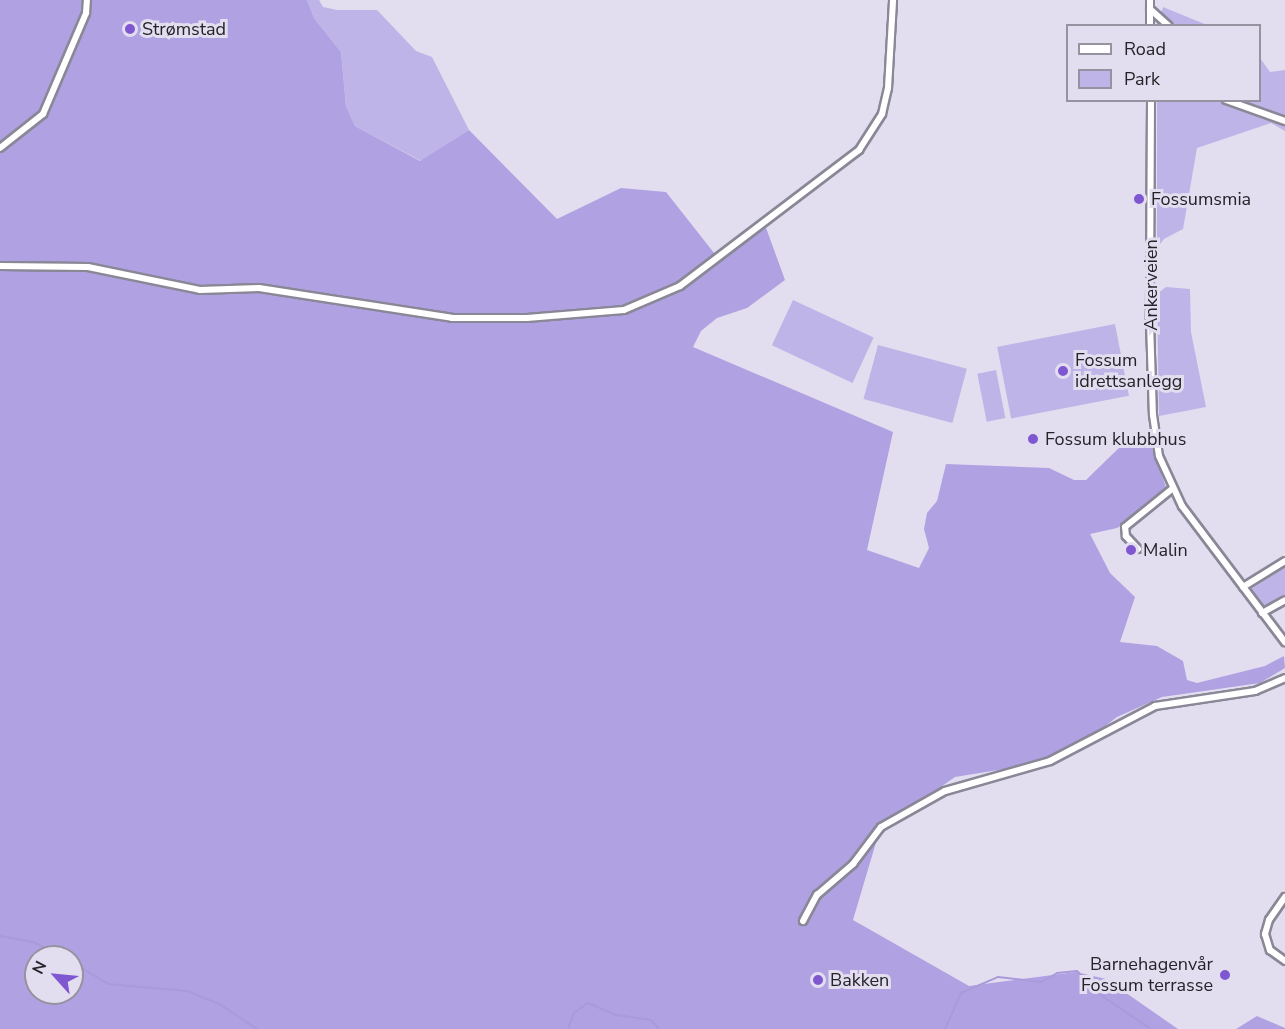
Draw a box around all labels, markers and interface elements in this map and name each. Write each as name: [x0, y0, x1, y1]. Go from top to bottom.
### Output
place label: Strømstad: [142, 18, 226, 40]
marker: Strømstad: [123, 22, 137, 36]
legend: [1066, 24, 1261, 102]
text: Road: [1124, 37, 1166, 61]
text: Park: [1124, 67, 1160, 91]
place label: Fossumsmia: [1151, 188, 1251, 210]
marker: Fossumsmia: [1132, 192, 1146, 206]
street label: Ankerveien: [1140, 239, 1162, 331]
place label: Fossum idrettsanlegg: [1075, 350, 1182, 392]
marker: Fossum idrettsanlegg: [1056, 364, 1070, 378]
place label: Fossum klubbhus: [1045, 428, 1186, 450]
marker: Fossum klubbhus: [1026, 432, 1040, 446]
place label: Malin: [1143, 539, 1188, 561]
marker: Malin: [1124, 543, 1138, 557]
north arrow: [24, 945, 84, 1005]
place label: Barnehagenvår Fossum terrasse: [1081, 954, 1213, 996]
text: N: [27, 957, 52, 978]
marker: Barnehagenvår Fossum terrasse: [1218, 968, 1232, 982]
place label: Bakken: [830, 969, 889, 991]
marker: Bakken: [811, 973, 825, 987]

